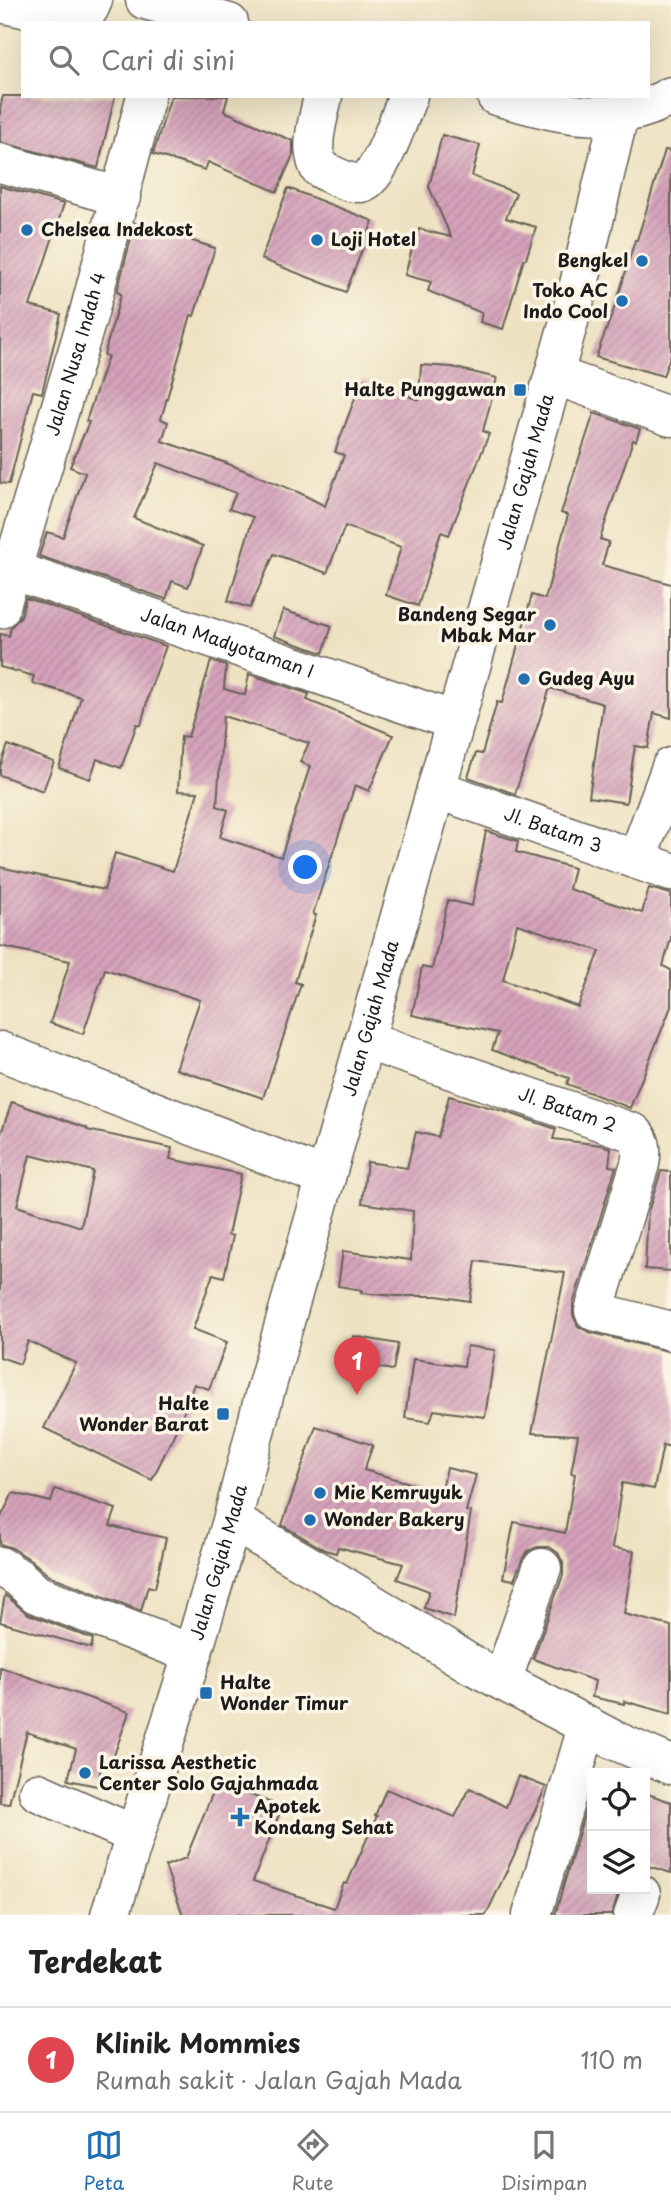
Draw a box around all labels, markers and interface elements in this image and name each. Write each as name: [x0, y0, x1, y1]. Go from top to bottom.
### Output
search box: [21, 21, 650, 98]
text: Cari di sini: [101, 40, 235, 79]
icon: search: [45, 41, 83, 79]
place label: Chelsea Indekost: [41, 215, 193, 242]
marker: Chelsea Indekost: [19, 222, 35, 238]
place label: Loji Hotel: [331, 225, 416, 252]
marker: Loji Hotel: [309, 232, 325, 248]
place label: Bengkel: [558, 246, 628, 273]
marker: Bengkel: [634, 253, 650, 269]
street label: Jalan Nusa Indah 4: [38, 269, 111, 439]
place label: Toko AC Indo Cool: [523, 276, 608, 324]
marker: Toko AC Indo Cool: [614, 293, 630, 309]
place label: Halte Punggawan: [344, 375, 506, 402]
marker: Halte Punggawan: [512, 382, 528, 398]
street label: Jalan Gajah Mada: [490, 390, 560, 553]
street label: Jalan Madyotaman I: [137, 600, 318, 684]
place label: Bandeng Segar Mbak Mar: [398, 600, 537, 648]
marker: Bandeng Segar Mbak Mar: [542, 617, 558, 633]
place label: Gudeg Ayu: [538, 664, 635, 691]
marker: Gudeg Ayu: [516, 671, 532, 687]
street label: Jl. Batam 3: [501, 799, 606, 859]
your location: [288, 850, 322, 884]
street label: Jalan Gajah Mada: [335, 936, 405, 1099]
street label: Jl. Batam 2: [515, 1079, 620, 1138]
pin: 1: [334, 1337, 380, 1395]
place label: Halte Wonder Barat: [79, 1389, 209, 1437]
marker: Halte Wonder Barat: [215, 1406, 231, 1422]
place label: Mie Kemruyuk: [334, 1478, 463, 1505]
street label: Jalan Gajah Mada: [182, 1481, 253, 1643]
marker: Mie Kemruyuk: [312, 1485, 328, 1501]
place label: Wonder Bakery: [324, 1505, 464, 1532]
marker: Wonder Bakery: [302, 1512, 318, 1528]
place label: Halte Wonder Timur: [220, 1668, 349, 1716]
marker: Halte Wonder Timur: [198, 1685, 214, 1701]
place label: Larissa Aesthetic Center Solo Gajahmada: [99, 1748, 319, 1796]
marker: Larissa Aesthetic Center Solo Gajahmada: [77, 1765, 93, 1781]
map controls: [587, 1768, 650, 1894]
button: locate: [587, 1768, 650, 1831]
place label: Apotek Kondang Sehat: [254, 1792, 394, 1840]
marker: Apotek Kondang Sehat: [232, 1809, 248, 1825]
button: layers: [587, 1831, 650, 1894]
text: Terdekat: [28, 1938, 163, 1983]
text: Klinik Mommies: [95, 2023, 301, 2062]
text: 1: [46, 2042, 57, 2077]
text: 110 m: [581, 2042, 643, 2077]
text: Rumah sakit · Jalan Gajah Mada: [95, 2062, 462, 2097]
tab: Peta: [84, 2126, 124, 2196]
tab: Rute: [292, 2126, 334, 2196]
tab: Disimpan: [501, 2126, 587, 2196]

